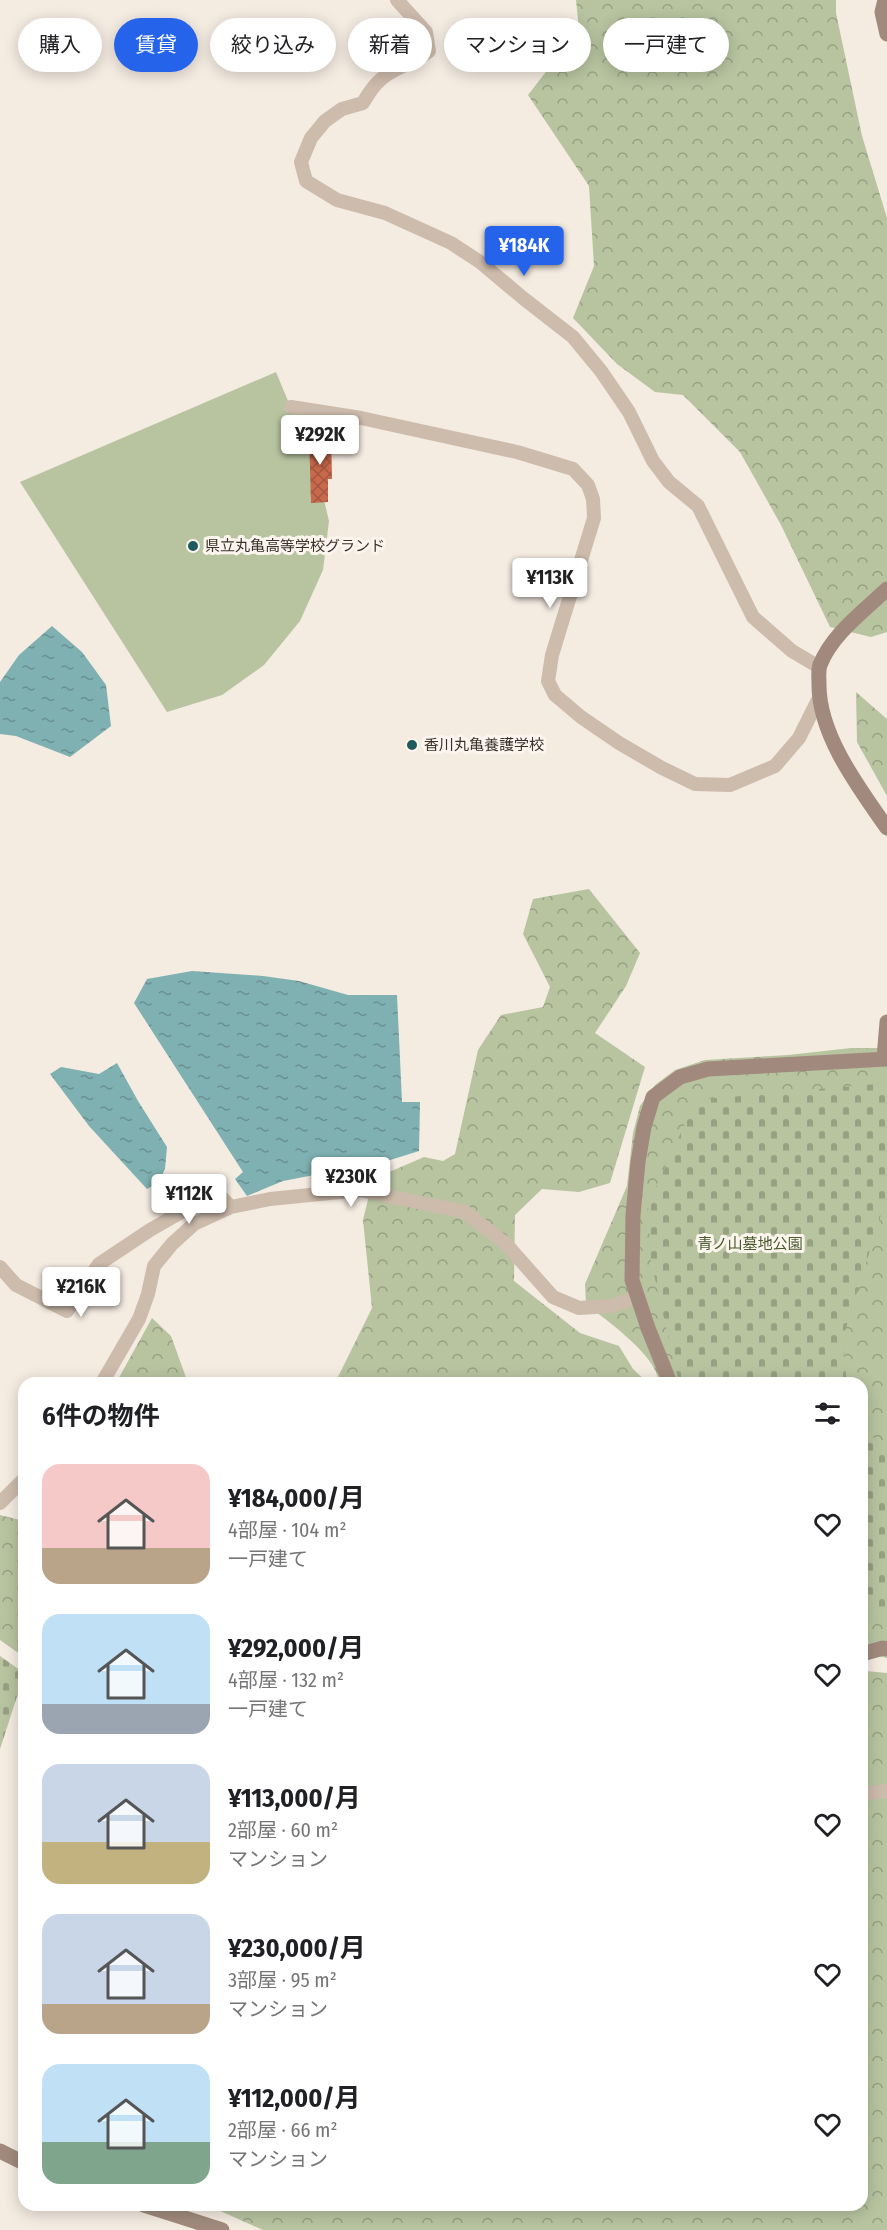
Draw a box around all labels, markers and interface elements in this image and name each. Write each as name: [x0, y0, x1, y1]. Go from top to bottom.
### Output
chip: 購入: [18, 18, 102, 72]
chip: 賃貸: [114, 18, 198, 72]
chip: 絞り込み: [210, 18, 336, 72]
chip: 新着: [348, 18, 432, 72]
chip: マンション: [444, 18, 591, 72]
chip: 一戸建て: [603, 18, 729, 72]
pin: ¥184K: [482, 226, 566, 277]
text: ¥184K: [499, 233, 549, 257]
pin: ¥292K: [278, 415, 362, 466]
text: ¥292K: [295, 422, 345, 446]
place label: 県立丸亀高等学校グランド: [205, 537, 385, 555]
marker: 県立丸亀高等学校グランド: [186, 539, 200, 553]
pin: ¥113K: [508, 558, 592, 609]
text: ¥113K: [526, 565, 574, 589]
place label: 香川丸亀養護学校: [424, 736, 544, 754]
marker: 香川丸亀養護学校: [405, 738, 419, 752]
pin: ¥230K: [309, 1157, 393, 1208]
text: ¥230K: [325, 1164, 377, 1188]
pin: ¥112K: [147, 1174, 231, 1225]
text: ¥112K: [165, 1181, 213, 1205]
park label: 青ノ山墓地公園: [697, 1235, 803, 1253]
pin: ¥216K: [39, 1267, 123, 1318]
text: ¥216K: [56, 1274, 106, 1298]
icon: filters: [811, 1397, 844, 1430]
text: 6件の物件: [42, 1401, 160, 1432]
text: ¥184,000/月: [228, 1483, 365, 1514]
icon: home: [90, 1488, 162, 1560]
icon: heart: [811, 1508, 844, 1541]
text: 4部屋 · 104 m²: [228, 1518, 346, 1542]
text: 一戸建て: [228, 1547, 308, 1571]
text: ¥292,000/月: [228, 1633, 364, 1664]
icon: home: [90, 1638, 162, 1710]
icon: heart: [811, 1658, 844, 1691]
text: 4部屋 · 132 m²: [228, 1668, 344, 1692]
text: 一戸建て: [228, 1697, 308, 1721]
text: ¥113,000/月: [228, 1783, 361, 1814]
icon: home: [90, 1788, 162, 1860]
icon: heart: [811, 1808, 844, 1841]
text: 2部屋 · 60 m²: [228, 1818, 338, 1842]
text: マンション: [228, 1847, 328, 1871]
text: ¥230,000/月: [228, 1933, 366, 1964]
icon: home: [90, 1938, 162, 2010]
icon: heart: [811, 1958, 844, 1991]
text: 3部屋 · 95 m²: [228, 1968, 337, 1992]
text: マンション: [228, 1997, 328, 2021]
text: ¥112,000/月: [228, 2083, 361, 2114]
icon: home: [90, 2088, 162, 2160]
icon: heart: [811, 2108, 844, 2141]
text: 2部屋 · 66 m²: [228, 2118, 338, 2142]
text: マンション: [228, 2147, 328, 2171]

